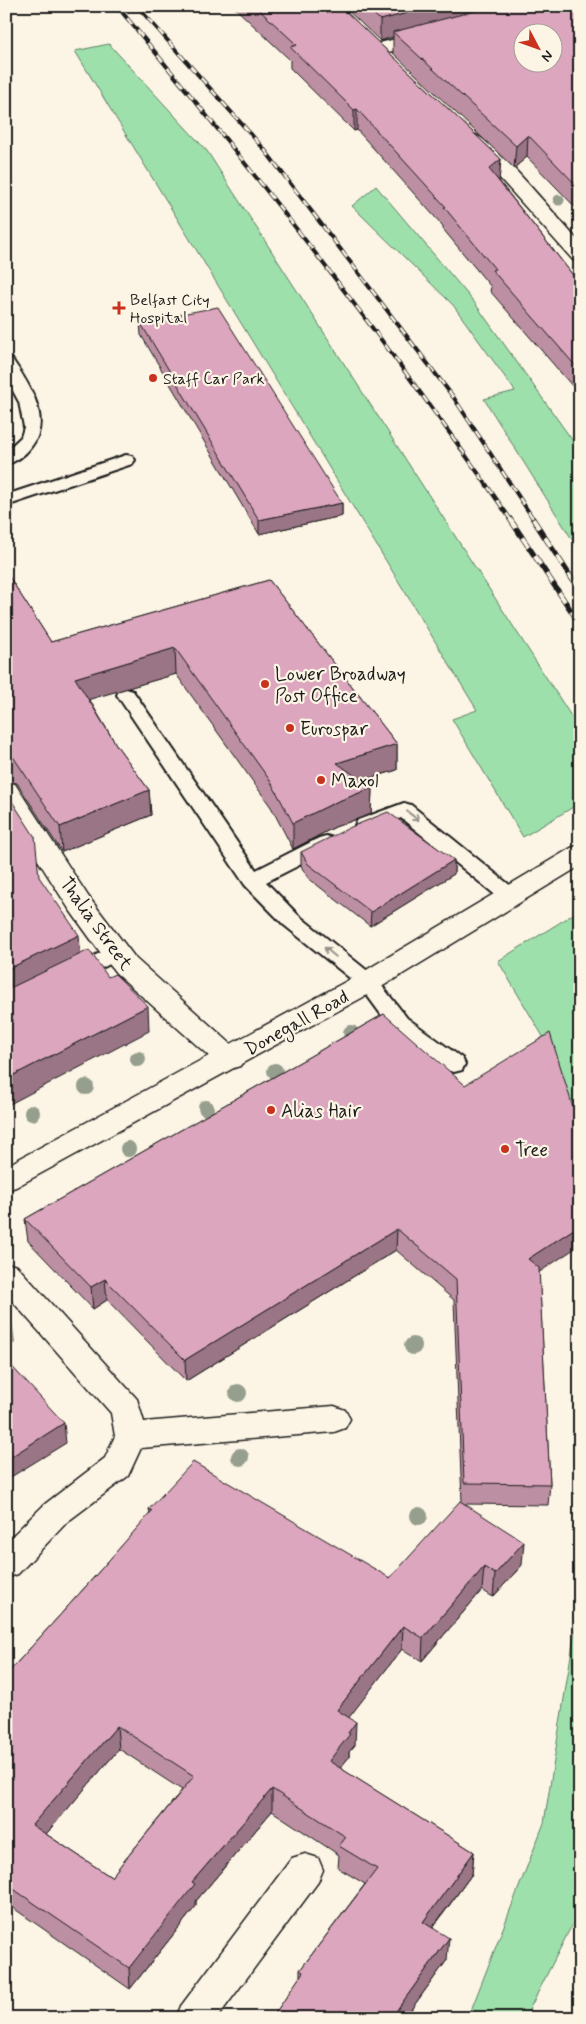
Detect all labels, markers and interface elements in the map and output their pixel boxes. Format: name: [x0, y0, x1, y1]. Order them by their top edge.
north arrow: [514, 22, 564, 72]
text: N: [537, 46, 557, 65]
place label: Belfast City Hospital: [130, 290, 210, 329]
marker: Belfast City Hospital: [112, 301, 126, 315]
place label: Staff Car Park: [163, 369, 265, 390]
marker: Staff Car Park: [147, 372, 159, 384]
place label: Lower Broadway Post Office: [275, 662, 406, 709]
marker: Lower Broadway Post Office: [259, 678, 271, 690]
place label: Eurospar: [300, 717, 368, 742]
marker: Eurospar: [284, 722, 296, 734]
place label: Maxol: [331, 769, 379, 794]
marker: Maxol: [315, 774, 327, 786]
one-way arrow: [406, 811, 419, 822]
street label: Thalia Street: [53, 872, 138, 976]
one-way arrow: [324, 946, 337, 957]
street label: Donegall Road: [240, 984, 354, 1064]
place label: Alias Hair: [281, 1099, 361, 1124]
marker: Alias Hair: [265, 1104, 277, 1116]
place label: Tree: [515, 1138, 548, 1163]
marker: Tree: [499, 1143, 511, 1155]

